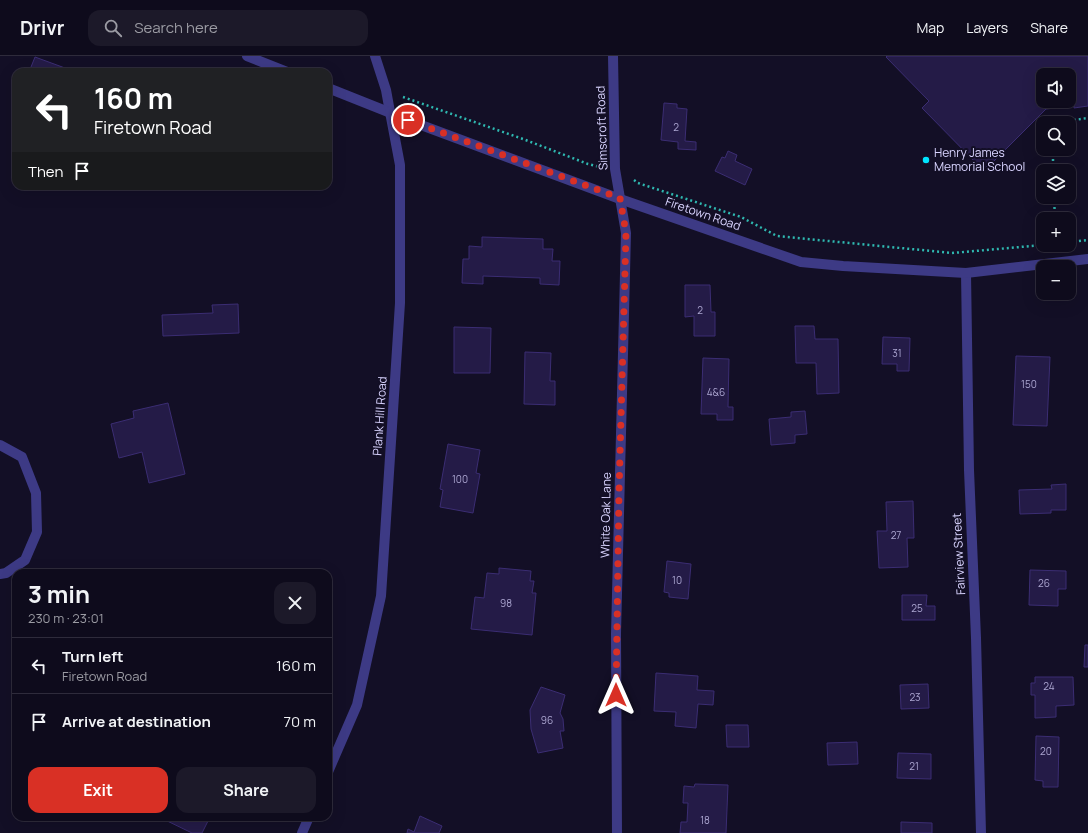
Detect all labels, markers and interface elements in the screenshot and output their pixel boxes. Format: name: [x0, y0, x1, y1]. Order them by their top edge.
search box: [88, 10, 368, 46]
text: Drivr: [20, 15, 64, 41]
icon: search: [102, 17, 124, 39]
text: Search here: [134, 17, 218, 38]
text: Map: [916, 18, 944, 37]
text: Layers: [966, 18, 1008, 37]
text: Share: [1030, 18, 1068, 37]
map controls: [1036, 68, 1076, 300]
button: sound: [1036, 68, 1076, 108]
text: 160 m: [94, 79, 173, 117]
icon: left: [28, 84, 80, 136]
street label: Simscroft Road: [592, 85, 611, 171]
pin: [391, 103, 425, 137]
icon: arrive: [397, 109, 419, 131]
text: Firetown Road: [94, 115, 212, 139]
button: search: [1036, 116, 1076, 156]
house number: 2: [673, 120, 679, 134]
place label: Henry James Memorial School: [934, 144, 1025, 175]
marker: Henry James Memorial School: [921, 155, 931, 165]
icon: arrive: [71, 160, 93, 182]
text: Then: [28, 161, 63, 182]
button: layers: [1036, 164, 1076, 204]
street label: Firetown Road: [663, 193, 743, 234]
button: +: [1036, 212, 1076, 252]
button: −: [1036, 260, 1076, 300]
house number: 2: [697, 303, 703, 317]
house number: 31: [892, 346, 902, 360]
street label: Plank Hill Road: [368, 376, 391, 456]
house number: 150: [1021, 377, 1037, 391]
house number: 4&6: [707, 385, 725, 399]
house number: 100: [452, 472, 468, 486]
street label: White Oak Lane: [596, 472, 615, 558]
street label: Fairview Street: [948, 512, 969, 595]
house number: 27: [891, 528, 901, 542]
house number: 10: [672, 573, 682, 587]
house number: 26: [1038, 576, 1050, 590]
text: 3 min: [28, 577, 90, 610]
button: close: [274, 582, 316, 624]
house number: 98: [500, 596, 512, 610]
house number: 25: [911, 601, 923, 615]
text: 230 m · 23:01: [28, 609, 104, 627]
text: Turn left: [62, 646, 124, 667]
icon: left: [28, 655, 50, 677]
text: 160 m: [276, 655, 316, 676]
text: Firetown Road: [62, 667, 147, 685]
position arrow: [595, 674, 637, 716]
house number: 24: [1043, 679, 1055, 693]
house number: 23: [909, 690, 921, 704]
icon: arrive: [28, 711, 50, 733]
text: Arrive at destination: [62, 711, 211, 732]
text: 70 m: [284, 711, 316, 732]
house number: 96: [541, 713, 553, 727]
house number: 20: [1040, 744, 1052, 758]
house number: 21: [909, 759, 919, 773]
button: Exit: [28, 767, 168, 813]
button: Share: [176, 767, 316, 813]
house number: 18: [700, 813, 710, 827]

